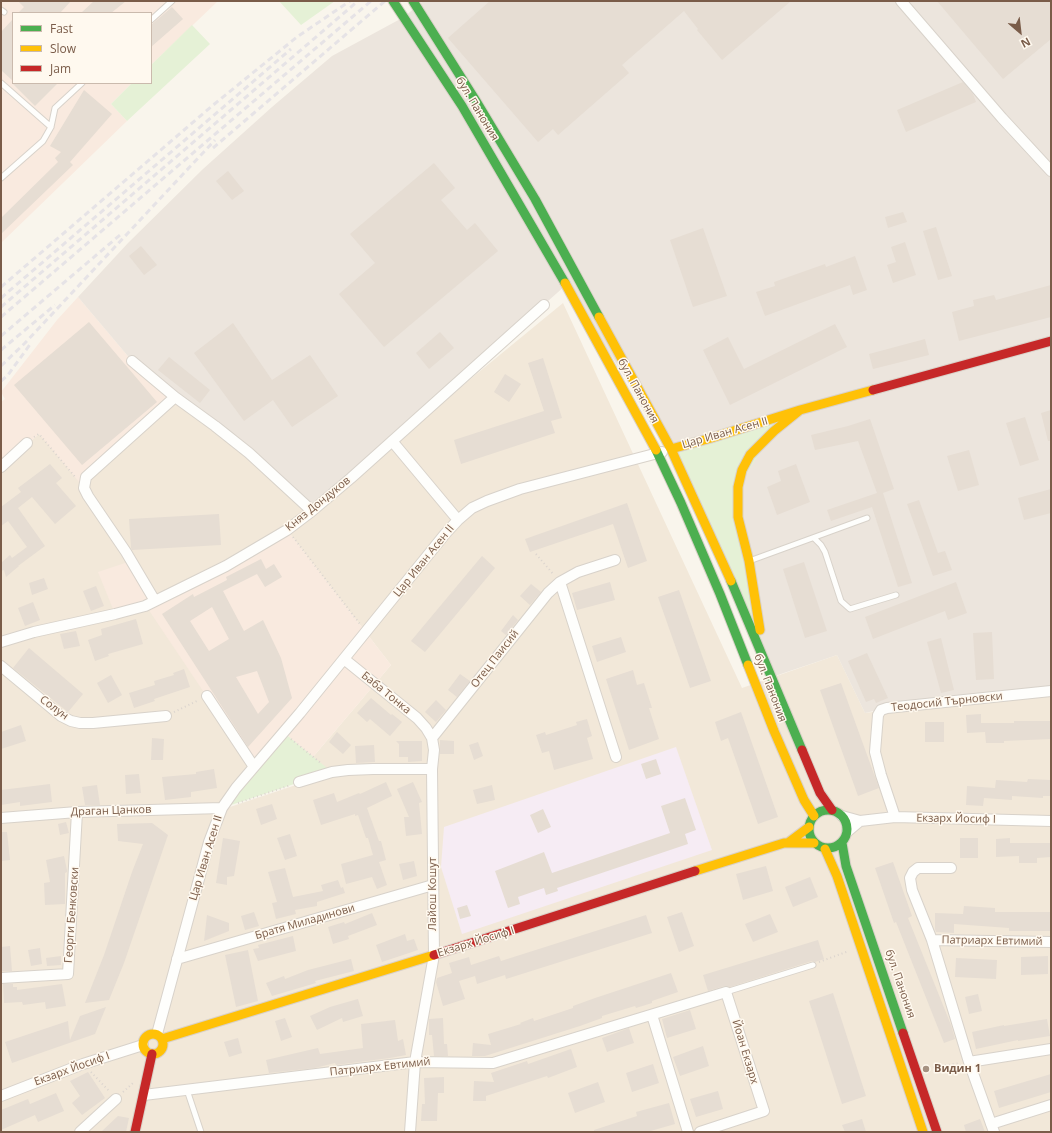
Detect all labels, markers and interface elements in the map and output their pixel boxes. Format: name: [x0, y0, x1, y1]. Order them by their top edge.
legend: [12, 12, 152, 84]
north arrow: [1000, 12, 1040, 52]
text: Fast: [50, 20, 73, 37]
text: N: [1018, 34, 1033, 52]
text: Slow: [50, 40, 76, 57]
text: Jam: [50, 60, 71, 77]
street label: бул. Панония: [453, 75, 501, 143]
street label: бул. Панония: [615, 356, 661, 426]
street label: Цар Иван Асен II: [681, 414, 769, 452]
street label: Княз Дондуков: [283, 474, 353, 534]
street label: Цар Иван Асен II: [391, 522, 457, 600]
street label: Отец Паисий: [468, 627, 522, 691]
street label: бул. Панония: [751, 652, 789, 724]
street label: Баба Тонка: [359, 669, 413, 717]
street label: Теодосий Търновски: [891, 690, 1003, 714]
street label: Солун: [37, 693, 71, 723]
street label: Драган Цанков: [70, 803, 152, 819]
street label: Екзарх Йосиф I: [916, 812, 996, 826]
street label: Цар Иван Асен II: [187, 814, 225, 902]
street label: Лайош Кошут: [426, 857, 440, 931]
street label: Георги Бенковски: [62, 867, 82, 963]
street label: Братя Миладинови: [254, 901, 356, 943]
street label: Екзарх Йосиф I: [436, 924, 516, 960]
street label: Патриарх Евтимий: [941, 934, 1043, 948]
street label: бул. Панония: [882, 948, 918, 1020]
street label: Йоан Екзарх: [729, 1018, 761, 1086]
street label: Екзарх Йосиф I: [32, 1049, 112, 1089]
street label: Патриарх Евтимий: [329, 1055, 431, 1079]
place label: Видин 1: [934, 1062, 981, 1076]
marker: Видин 1: [921, 1064, 931, 1074]

